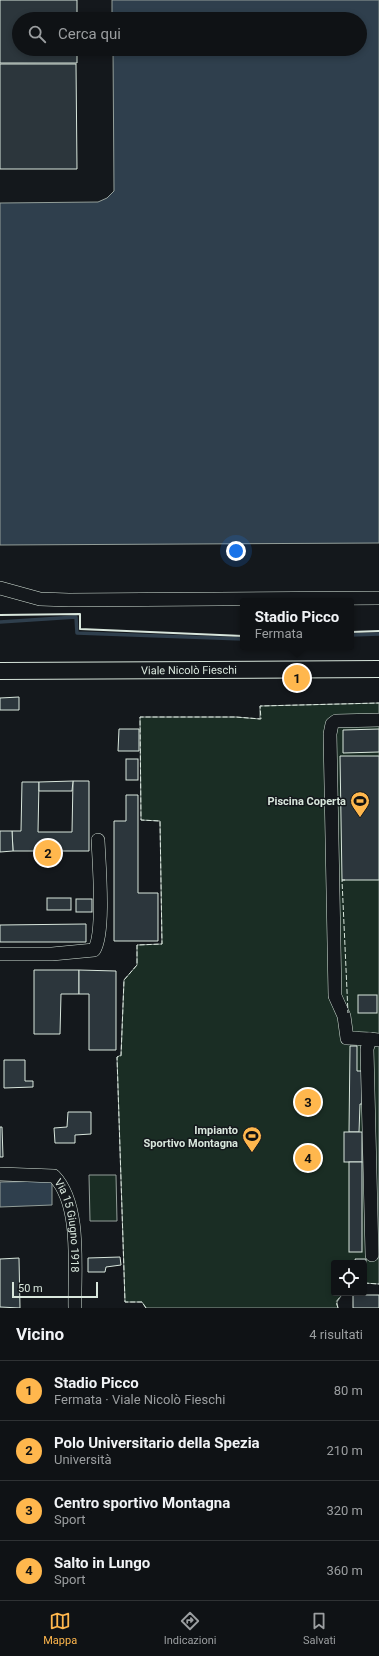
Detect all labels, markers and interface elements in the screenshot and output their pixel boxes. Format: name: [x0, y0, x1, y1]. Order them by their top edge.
search box: [12, 12, 367, 56]
icon: search: [26, 23, 48, 45]
text: Cerca qui: [58, 25, 121, 43]
your location: [226, 541, 246, 561]
popup: [240, 598, 354, 650]
text: Stadio Picco: [255, 608, 339, 626]
text: Fermata: [255, 626, 303, 641]
pin: 1: [284, 663, 310, 693]
street label: Viale Nicolò Fieschi: [141, 664, 237, 677]
sports icon: Piscina Coperta: [349, 790, 371, 818]
place label: Piscina Coperta: [267, 795, 346, 808]
pin: 2: [35, 838, 61, 868]
pin: 3: [295, 1087, 321, 1117]
place label: Impianto Sportivo Montagna: [144, 1124, 238, 1150]
sports icon: Impianto Sportivo Montagna: [241, 1125, 263, 1153]
pin: 4: [295, 1143, 321, 1173]
street label: Via 15 Giugno 1918: [52, 1176, 81, 1272]
map controls: [331, 1260, 367, 1296]
button: locate: [331, 1260, 367, 1296]
scale bar: [12, 1280, 98, 1299]
text: 50 m: [18, 1282, 43, 1295]
text: Vicino: [16, 1324, 64, 1344]
text: 4 risultati: [309, 1327, 363, 1342]
text: Stadio Picco: [54, 1374, 139, 1392]
text: 1: [25, 1383, 33, 1398]
text: 80 m: [334, 1383, 363, 1398]
text: Fermata · Viale Nicolò Fieschi: [54, 1392, 225, 1407]
text: Polo Universitario della Spezia: [54, 1434, 260, 1452]
text: 2: [25, 1443, 33, 1458]
text: 210 m: [326, 1443, 363, 1458]
text: Università: [54, 1452, 111, 1467]
text: Centro sportivo Montagna: [54, 1494, 230, 1512]
text: 3: [25, 1503, 33, 1518]
text: 320 m: [326, 1503, 363, 1518]
text: Sport: [54, 1512, 85, 1527]
text: Salto in Lungo: [54, 1554, 150, 1572]
text: 4: [25, 1563, 33, 1578]
text: 360 m: [326, 1563, 363, 1578]
text: Sport: [54, 1572, 85, 1587]
tab: Mappa: [43, 1610, 77, 1647]
tab: Indicazioni: [164, 1610, 217, 1647]
tab: Salvati: [303, 1610, 336, 1647]

